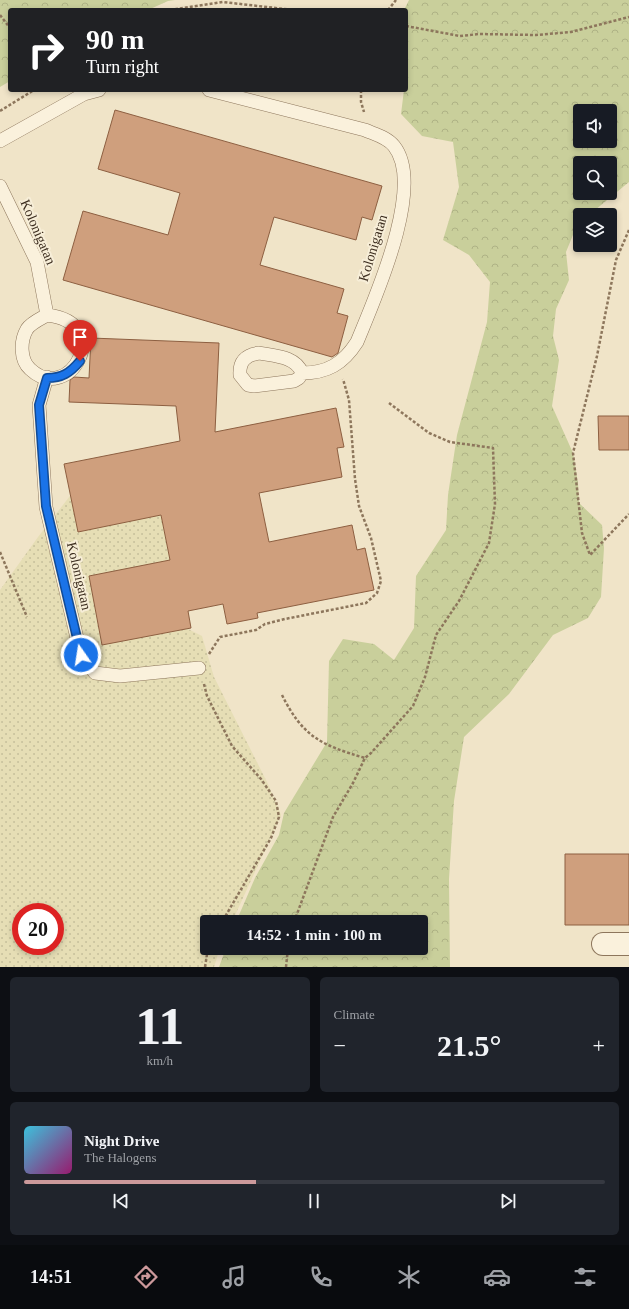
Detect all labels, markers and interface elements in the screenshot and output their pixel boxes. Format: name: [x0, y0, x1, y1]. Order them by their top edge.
icon: right: [20, 24, 72, 76]
text: 90 m: [86, 24, 144, 55]
text: Turn right: [86, 57, 159, 77]
map controls: [573, 104, 617, 252]
button: sound: [573, 104, 617, 148]
button: search: [573, 156, 617, 200]
street label: Kolonigatan: [18, 197, 58, 267]
button: layers: [573, 208, 617, 252]
street label: Kolonigatan: [356, 213, 390, 283]
pin: [63, 320, 97, 361]
icon: arrive: [69, 326, 91, 348]
street label: Kolonigatan: [64, 541, 94, 611]
position arrow: [60, 634, 102, 676]
speed limit sign: 20: [12, 903, 64, 955]
text: 14:52 · 1 min · 100 m: [247, 927, 382, 943]
text: 11: [135, 998, 184, 1055]
text: Climate: [334, 1007, 375, 1022]
text: 21.5°: [437, 1029, 502, 1062]
text: −: [334, 1033, 346, 1058]
text: +: [593, 1033, 605, 1058]
text: km/h: [146, 1053, 173, 1068]
text: Night Drive: [84, 1133, 159, 1149]
text: The Halogens: [84, 1150, 157, 1165]
icon: previous: [110, 1190, 132, 1212]
icon: pause: [303, 1190, 325, 1212]
icon: next: [497, 1190, 519, 1212]
icon: directions: [132, 1263, 160, 1291]
icon: music: [220, 1263, 248, 1291]
icon: phone: [307, 1263, 335, 1291]
icon: climate: [395, 1263, 423, 1291]
icon: car: [483, 1263, 511, 1291]
icon: filters: [571, 1263, 599, 1291]
text: 14:51: [30, 1267, 72, 1287]

